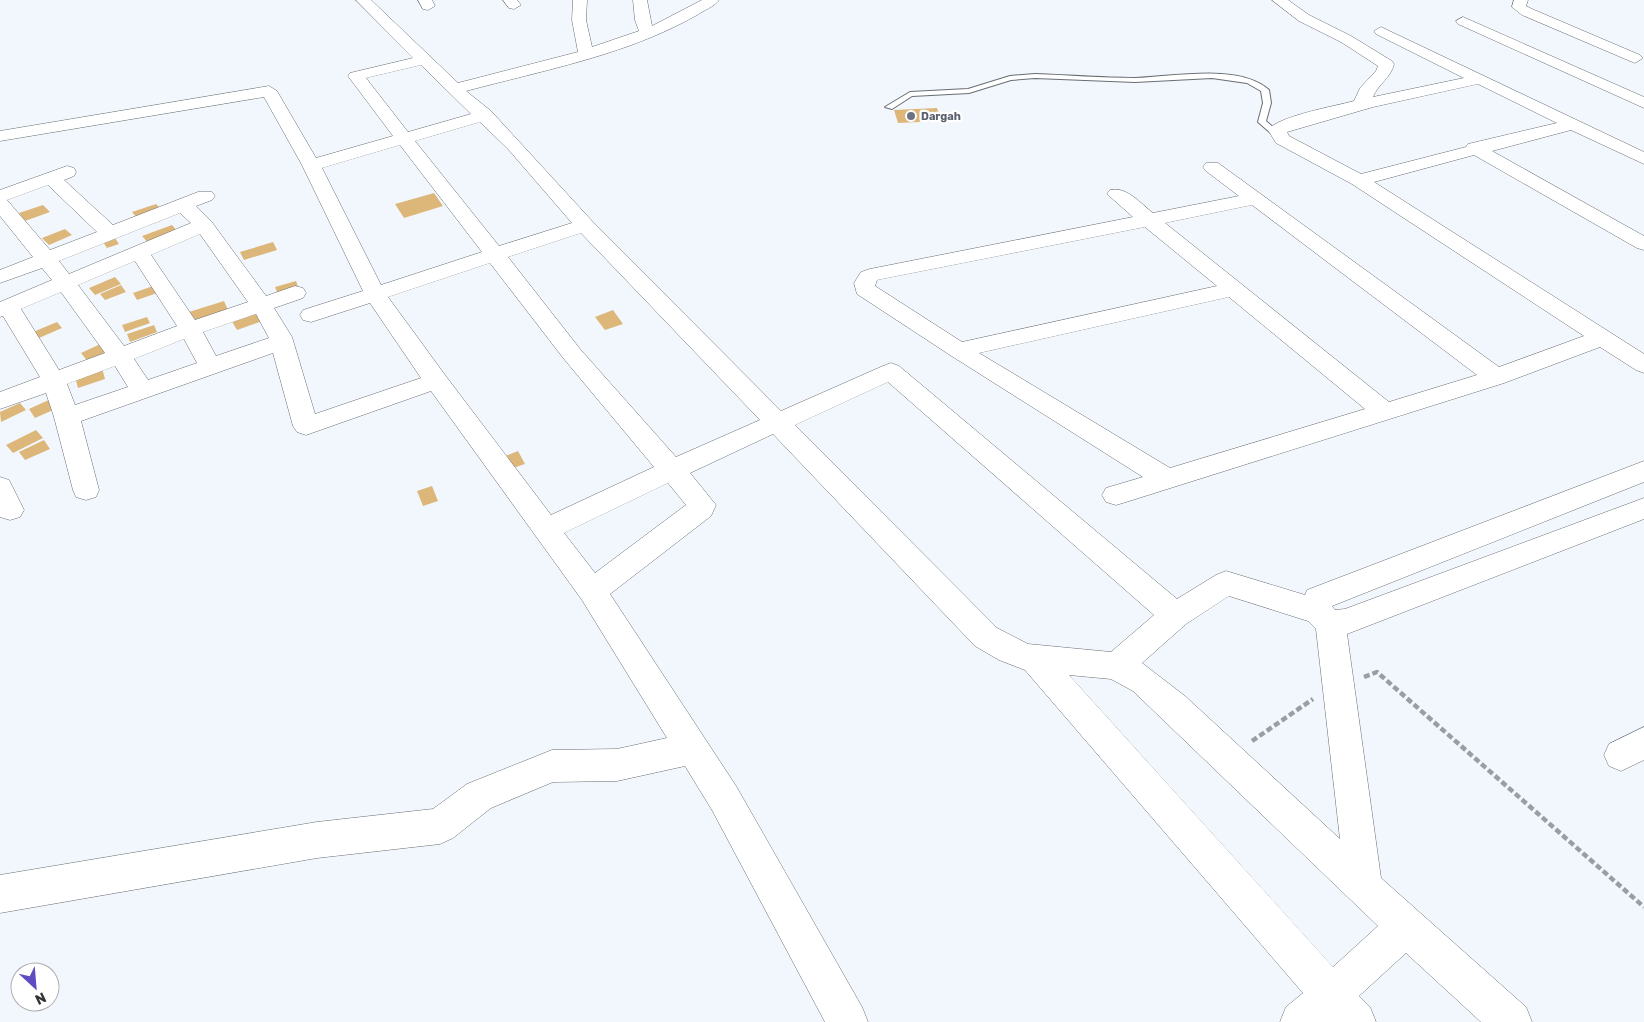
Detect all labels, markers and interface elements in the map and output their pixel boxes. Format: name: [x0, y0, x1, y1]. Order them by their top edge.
marker: Dargah: [905, 110, 917, 122]
place label: Dargah: [921, 110, 961, 123]
north arrow: [10, 962, 60, 1012]
text: N: [32, 988, 49, 1008]

